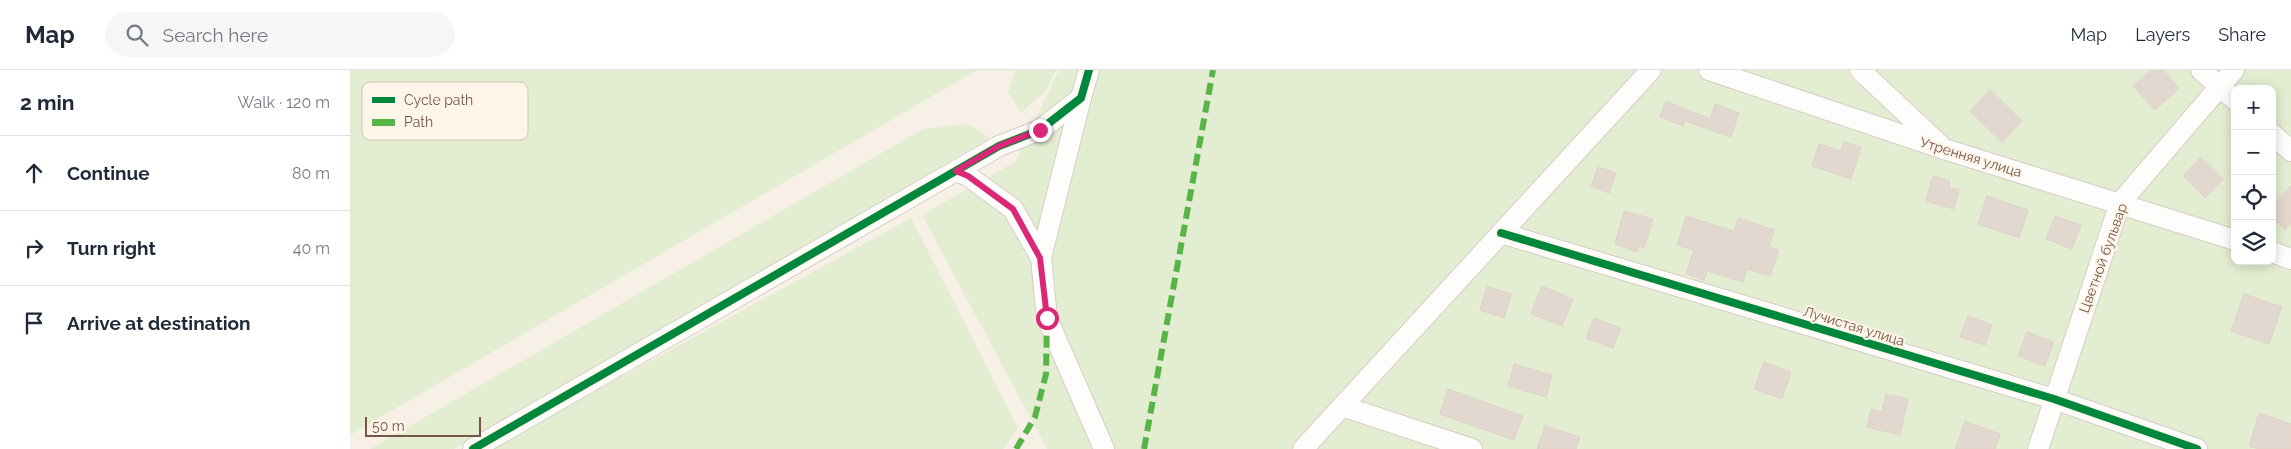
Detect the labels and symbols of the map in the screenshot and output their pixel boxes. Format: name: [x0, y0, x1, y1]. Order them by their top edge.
legend: [362, 82, 528, 140]
text: Cycle path: [404, 92, 473, 108]
text: Path: [404, 114, 433, 130]
route end: [1029, 119, 1052, 142]
street label: Утренняя улица: [1918, 134, 2024, 180]
street label: Цветной бульвар: [2076, 201, 2130, 315]
street label: Лучистая улица: [1801, 303, 1907, 349]
route start: [1036, 307, 1059, 330]
scale bar: [365, 414, 481, 437]

